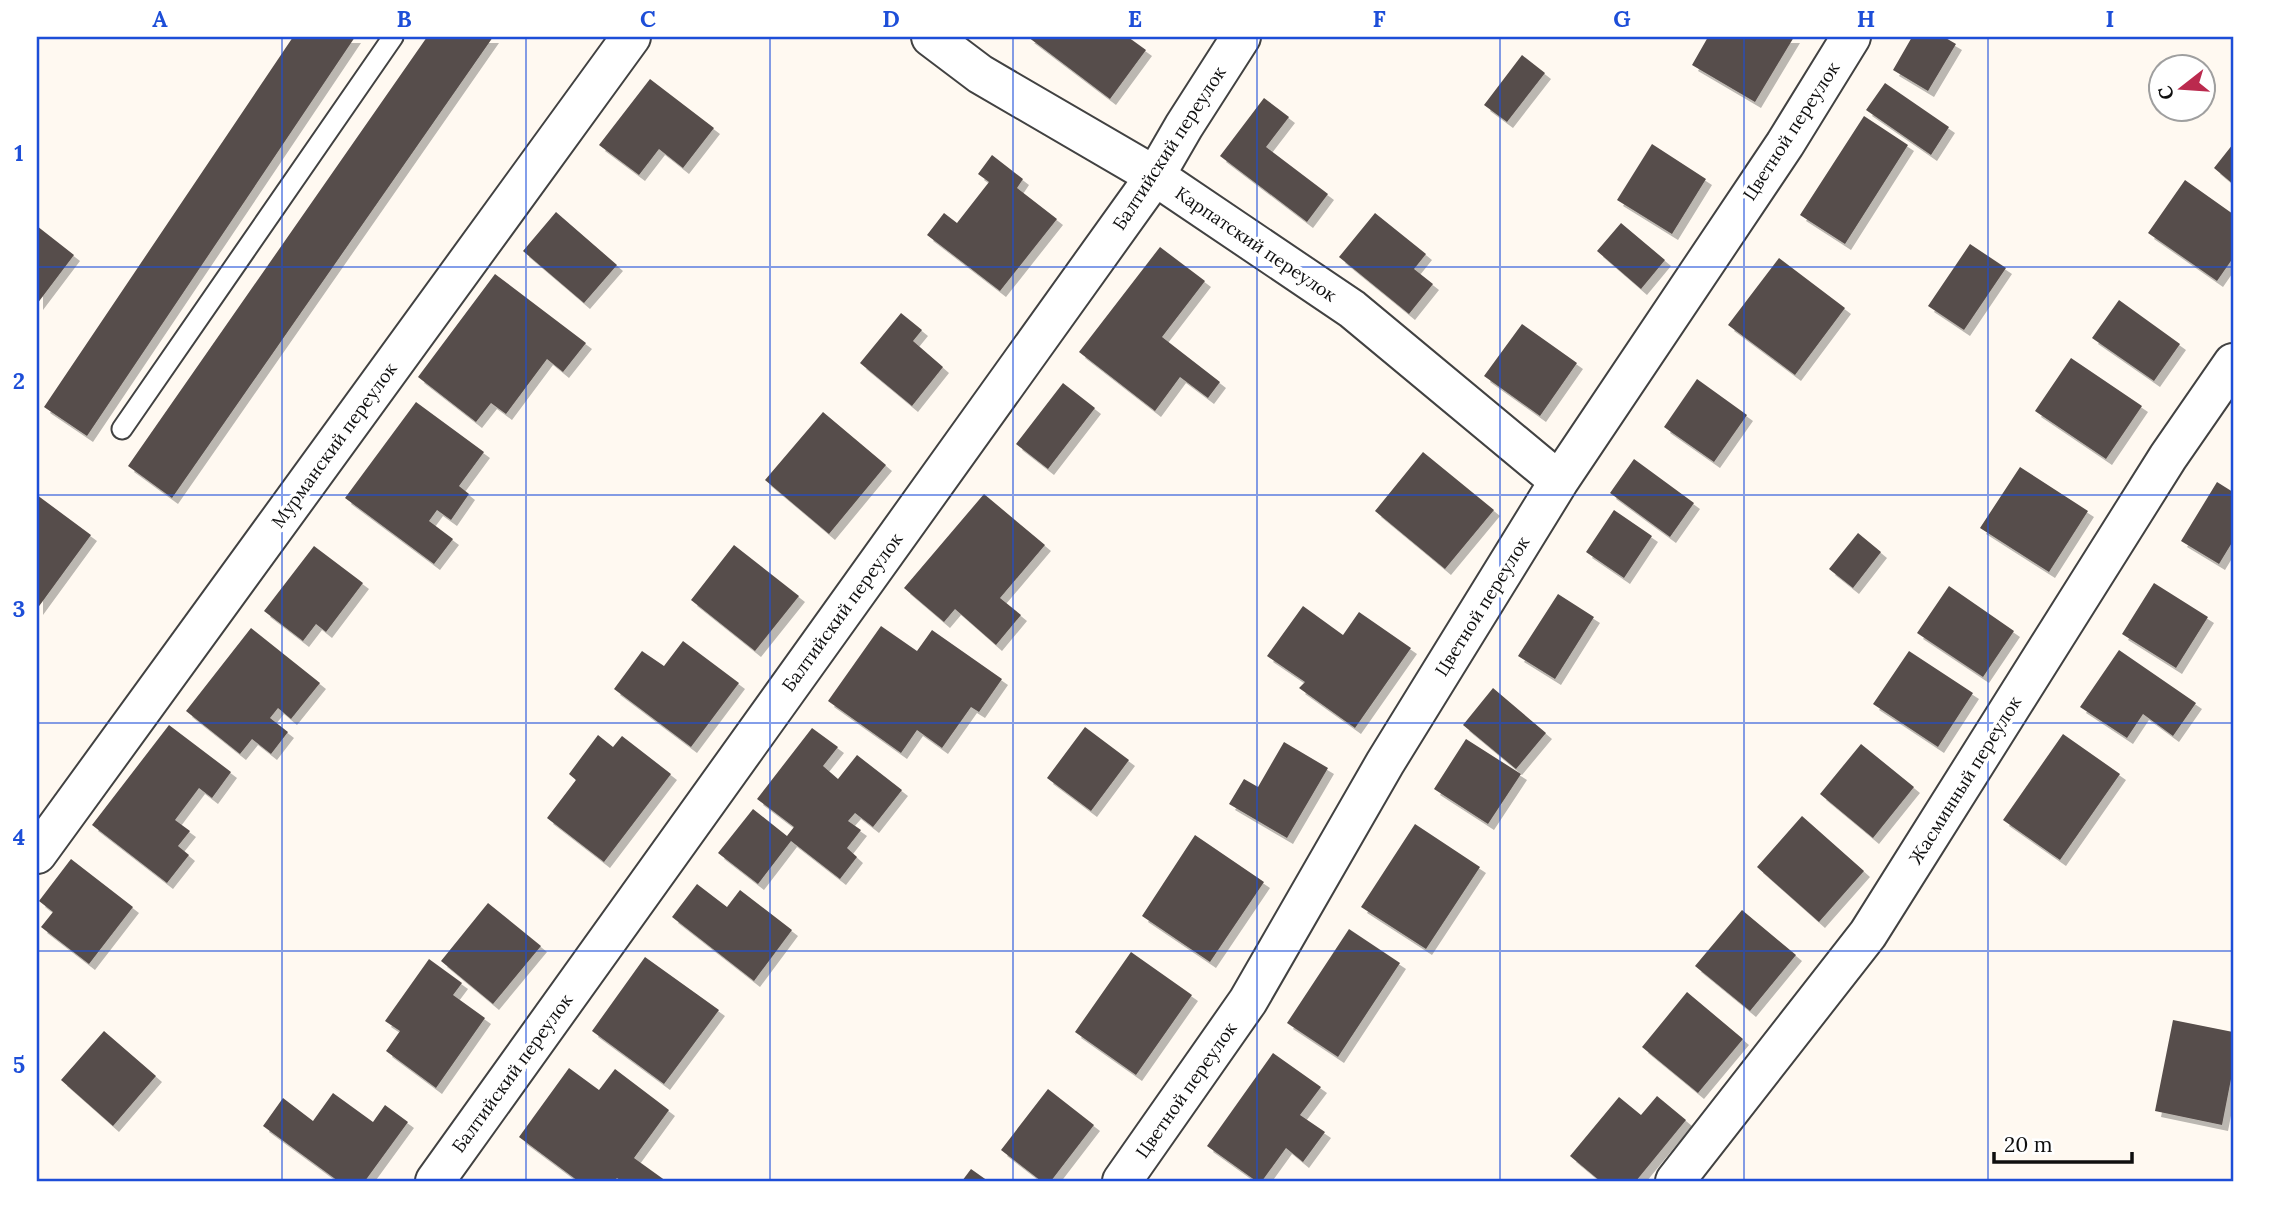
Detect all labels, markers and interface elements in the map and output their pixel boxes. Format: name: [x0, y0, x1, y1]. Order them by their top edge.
text: A: [152, 4, 168, 33]
text: B: [396, 4, 412, 33]
text: C: [640, 4, 656, 33]
text: D: [882, 4, 900, 33]
text: E: [1128, 4, 1142, 33]
text: F: [1372, 4, 1386, 33]
text: G: [1613, 4, 1631, 33]
text: H: [1857, 4, 1875, 33]
text: I: [2106, 4, 2114, 33]
north arrow: [2148, 52, 2218, 122]
street label: Цветной переулок: [1738, 57, 1845, 205]
street label: Балтийский переулок: [1107, 61, 1231, 234]
text: С: [2152, 83, 2179, 103]
text: 1: [14, 138, 24, 167]
street label: Карпатский переулок: [1171, 181, 1341, 307]
street label: Мурманский переулок: [266, 358, 402, 532]
text: 2: [13, 366, 25, 395]
street label: Балтийский переулок: [777, 528, 908, 696]
street label: Цветной переулок: [1430, 531, 1535, 680]
text: 3: [13, 594, 25, 623]
street label: Жасминный переулок: [1904, 691, 2026, 868]
text: 4: [13, 822, 25, 851]
street label: Балтийский переулок: [447, 989, 578, 1157]
street label: Цветной переулок: [1130, 1017, 1242, 1162]
text: 5: [13, 1050, 25, 1079]
scale bar: [1994, 1120, 2132, 1164]
text: 20 m: [2004, 1131, 2053, 1158]

